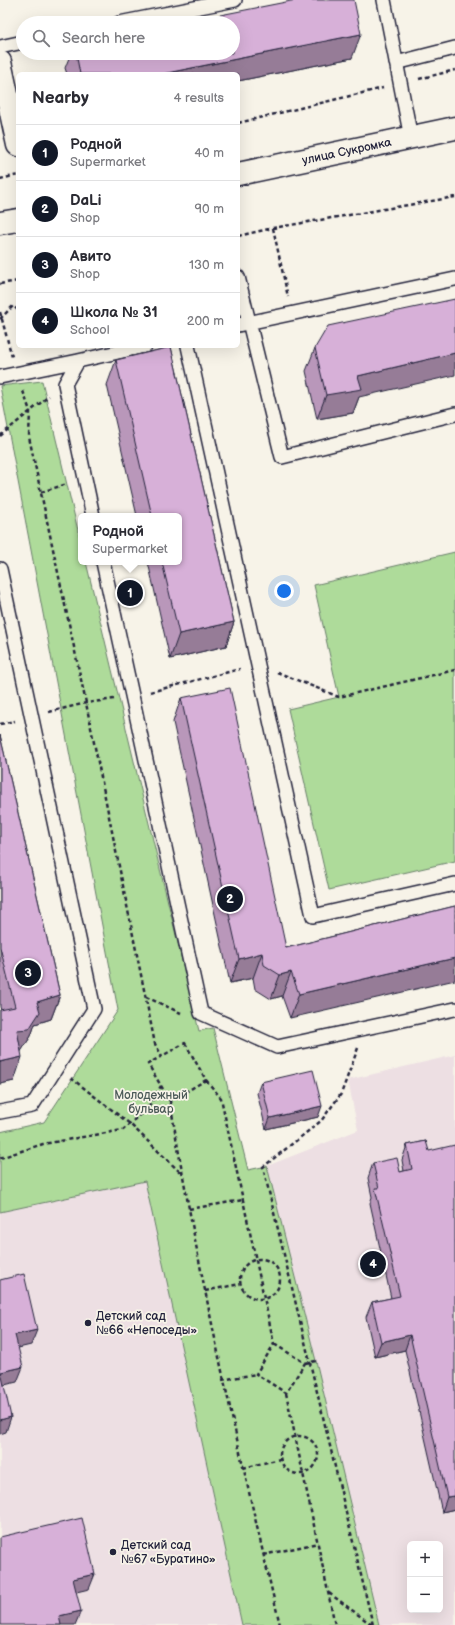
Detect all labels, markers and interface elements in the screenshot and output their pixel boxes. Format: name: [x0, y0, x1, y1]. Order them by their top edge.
search box: [16, 16, 240, 60]
icon: search: [30, 27, 52, 49]
text: Search here: [62, 29, 145, 48]
text: Nearby: [32, 88, 89, 108]
text: 4 results: [174, 90, 224, 106]
text: Родной: [70, 135, 122, 154]
street label: улица Сукромка: [301, 135, 393, 168]
text: 1: [42, 145, 48, 161]
text: 40 m: [194, 145, 224, 161]
text: Supermarket: [70, 154, 146, 170]
text: DaLi: [70, 191, 101, 210]
text: 2: [41, 201, 49, 217]
text: 90 m: [195, 201, 224, 217]
text: Shop: [70, 210, 100, 226]
text: Авито: [70, 247, 111, 266]
text: 3: [41, 257, 49, 273]
text: 130 m: [189, 257, 224, 273]
text: Shop: [70, 266, 100, 282]
text: Школа № 31: [70, 303, 158, 322]
text: 4: [41, 313, 49, 329]
text: 200 m: [187, 313, 224, 329]
text: School: [70, 322, 110, 338]
popup: [78, 513, 182, 565]
text: Родной: [92, 522, 144, 541]
text: Supermarket: [92, 541, 168, 557]
pin: 1: [117, 578, 143, 608]
your location: [274, 581, 294, 601]
pin: 2: [217, 884, 243, 914]
pin: 3: [15, 958, 41, 988]
park label: Молодежный бульвар: [114, 1088, 188, 1117]
pin: 4: [360, 1249, 386, 1279]
place label: Детский сад №66 «Непоседы»: [96, 1309, 197, 1338]
marker: Детский сад №66 «Непоседы»: [83, 1318, 93, 1328]
place label: Детский сад №67 «Буратино»: [121, 1538, 216, 1567]
map controls: [407, 1541, 443, 1613]
button: +: [407, 1541, 443, 1577]
marker: Детский сад №67 «Буратино»: [108, 1547, 118, 1557]
button: −: [407, 1577, 443, 1613]

